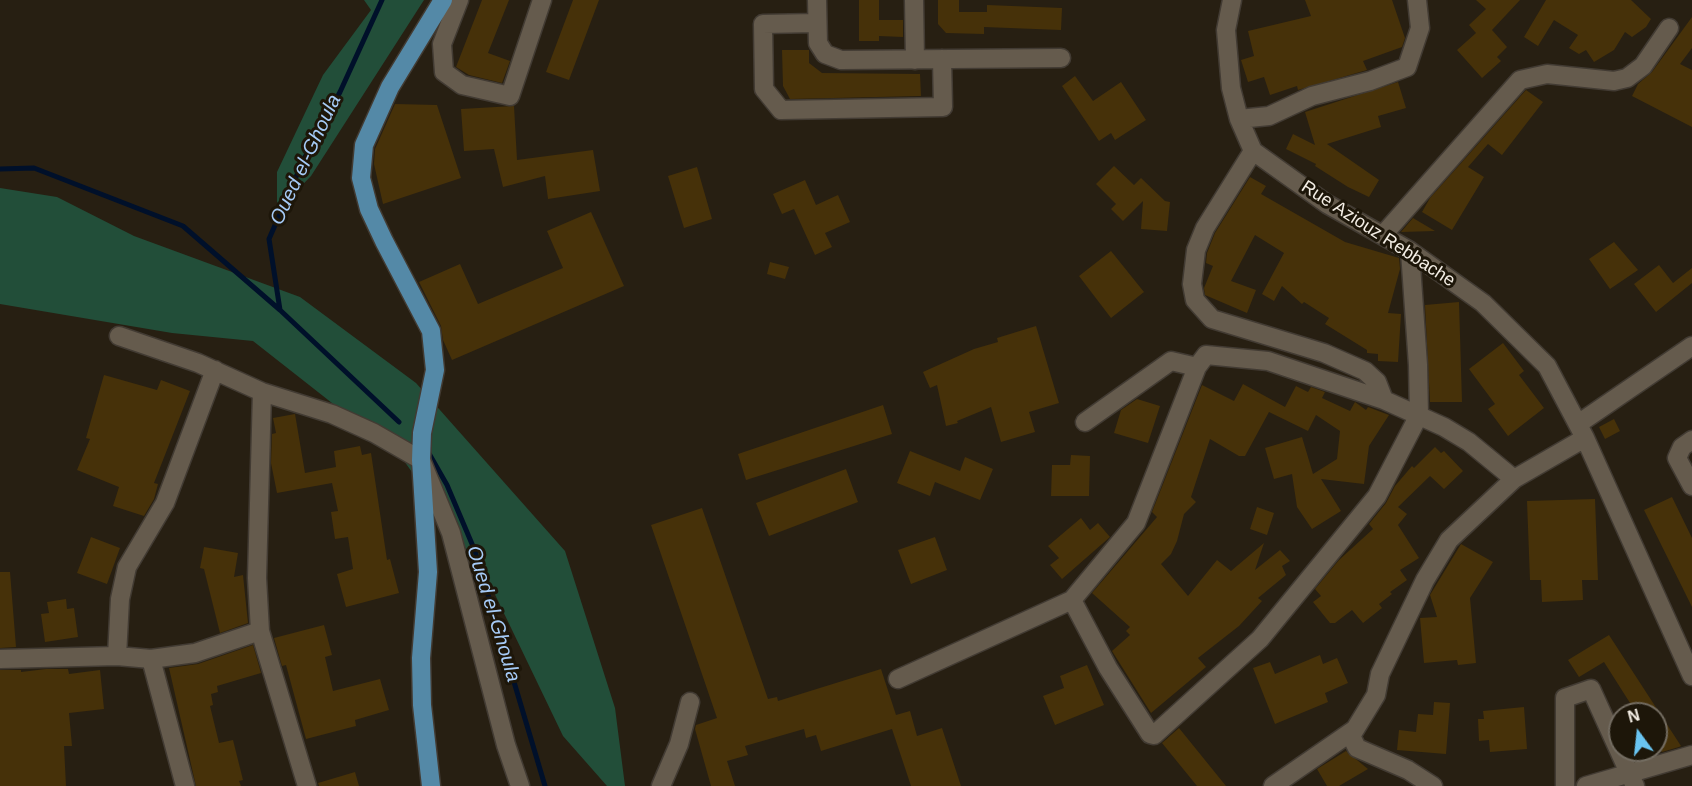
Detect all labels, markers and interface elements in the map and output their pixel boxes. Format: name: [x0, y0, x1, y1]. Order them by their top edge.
water label: Oued el-Ghoula: [265, 91, 347, 229]
street label: Rue Aziouz Rebbache: [1297, 176, 1459, 292]
water label: Oued el-Ghoula: [461, 543, 525, 685]
north arrow: [1608, 702, 1668, 762]
text: N: [1626, 706, 1642, 726]

